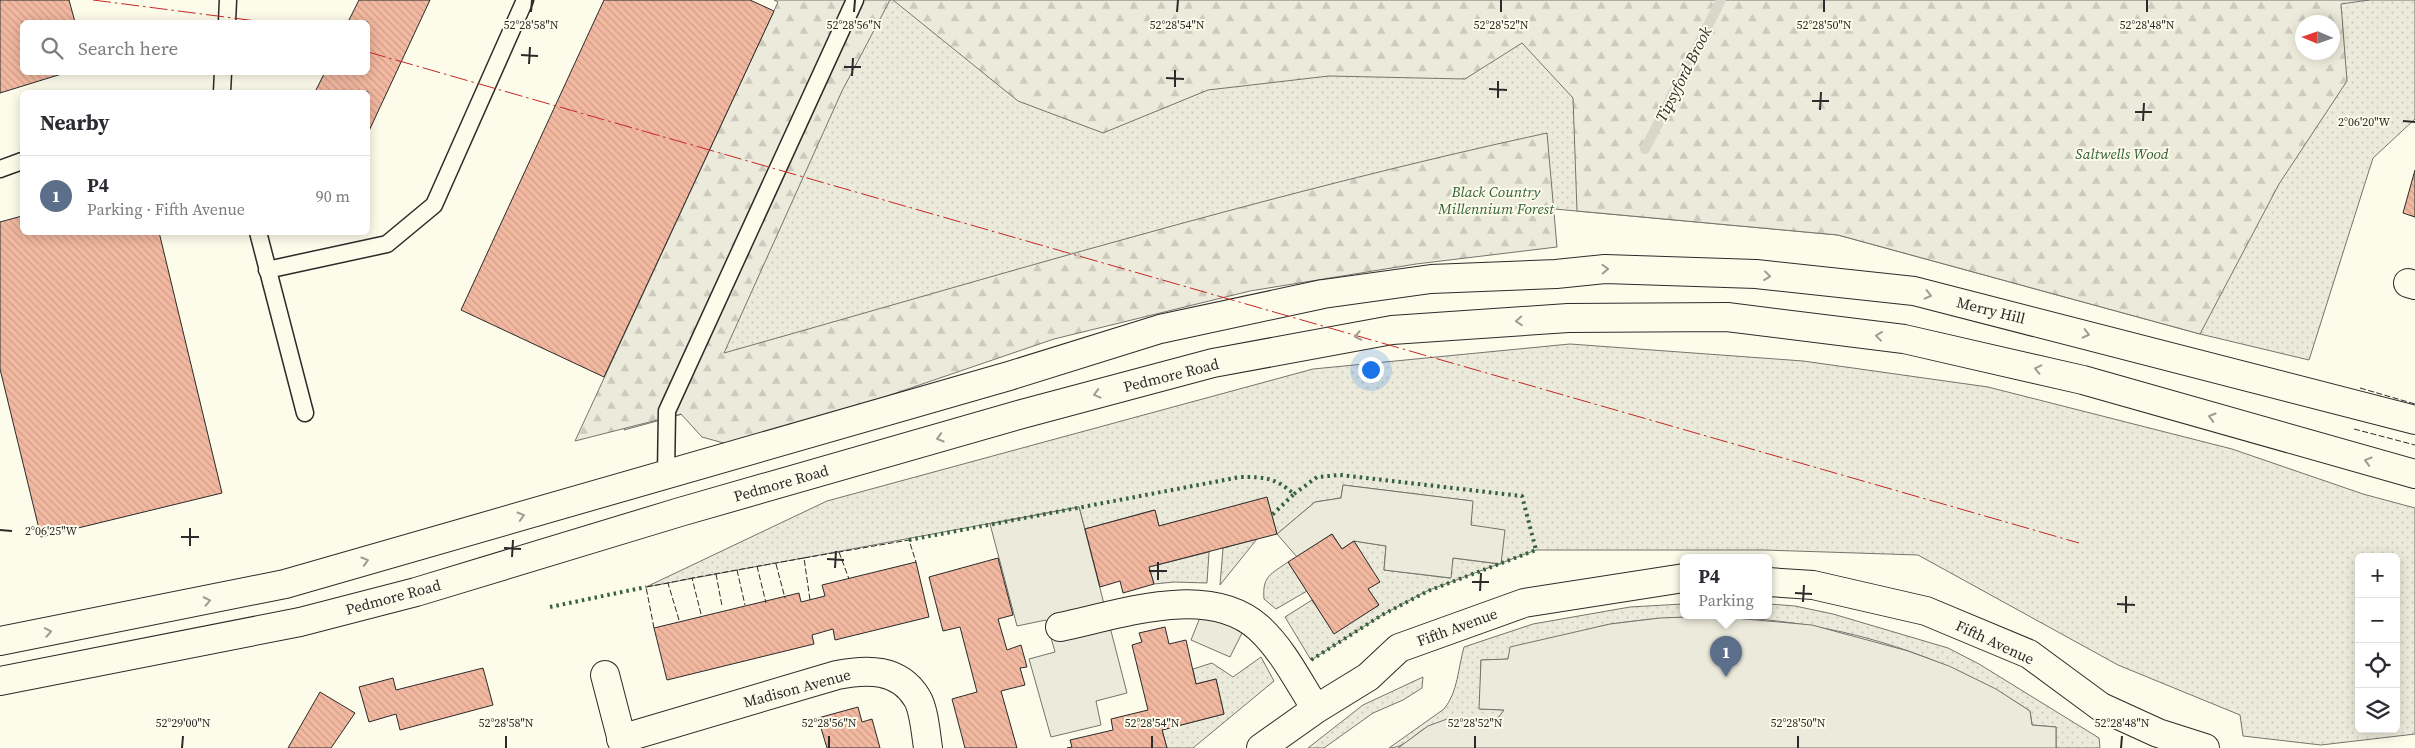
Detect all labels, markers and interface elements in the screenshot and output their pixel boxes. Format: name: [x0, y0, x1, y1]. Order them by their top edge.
north arrow: [2295, 15, 2340, 60]
text: 52°28'58"N: [503, 17, 559, 33]
text: 52°28'56"N: [826, 17, 882, 33]
text: 52°28'54"N: [1149, 17, 1205, 33]
text: 52°28'52"N: [1473, 17, 1529, 33]
text: 52°28'50"N: [1796, 17, 1852, 33]
text: 52°28'48"N: [2119, 17, 2175, 33]
search box: [20, 20, 370, 75]
water label: Tipsyford Brook: [1650, 22, 1717, 125]
icon: search: [38, 34, 66, 62]
text: Search here: [78, 35, 178, 61]
text: Nearby: [40, 108, 110, 137]
text: 2°06'20"W: [2338, 114, 2390, 130]
park label: Saltwells Wood: [2075, 143, 2169, 164]
text: P4: [87, 172, 109, 198]
park label: Black Country Millennium Forest: [1437, 181, 1555, 219]
text: 1: [52, 185, 60, 207]
text: 90 m: [316, 185, 350, 207]
text: Parking · Fifth Avenue: [87, 198, 245, 220]
one-way arrow: [1601, 264, 1609, 275]
one-way arrow: [1763, 270, 1771, 281]
one-way arrow: [1924, 289, 1933, 300]
street label: Merry Hill: [1954, 291, 2028, 329]
one-way arrow: [1515, 315, 1523, 326]
one-way arrow: [2081, 328, 2090, 339]
one-way arrow: [1353, 330, 1362, 341]
one-way arrow: [1875, 331, 1883, 342]
street label: Pedmore Road: [1121, 353, 1221, 397]
your location: [1358, 357, 1384, 383]
one-way arrow: [2034, 364, 2042, 375]
one-way arrow: [1093, 389, 1101, 399]
one-way arrow: [2208, 412, 2216, 422]
one-way arrow: [937, 432, 945, 442]
one-way arrow: [2364, 456, 2373, 466]
street label: Pedmore Road: [731, 459, 831, 507]
one-way arrow: [516, 512, 525, 522]
text: 2°06'25"W: [25, 523, 77, 539]
map controls: [2355, 553, 2400, 733]
button: +: [2355, 553, 2400, 598]
popup: [1680, 554, 1772, 619]
one-way arrow: [360, 557, 368, 567]
text: P4: [1698, 563, 1720, 589]
street label: Pedmore Road: [343, 574, 443, 620]
text: Parking: [1698, 589, 1754, 611]
one-way arrow: [203, 596, 212, 606]
button: −: [2355, 598, 2400, 643]
street label: Fifth Avenue: [1414, 603, 1501, 651]
street label: Fifth Avenue: [1952, 615, 2038, 669]
one-way arrow: [44, 628, 52, 638]
pin: 1: [1710, 636, 1742, 677]
button: locate: [2355, 643, 2400, 688]
street label: Madison Avenue: [741, 663, 853, 712]
button: layers: [2355, 688, 2400, 733]
text: 52°29'00"N: [155, 715, 211, 731]
text: 52°28'58"N: [478, 715, 534, 731]
text: 52°28'56"N: [801, 715, 857, 731]
text: 52°28'54"N: [1124, 715, 1180, 731]
text: 52°28'52"N: [1447, 715, 1503, 731]
text: 52°28'50"N: [1770, 715, 1826, 731]
text: 52°28'48"N: [2094, 715, 2150, 731]

